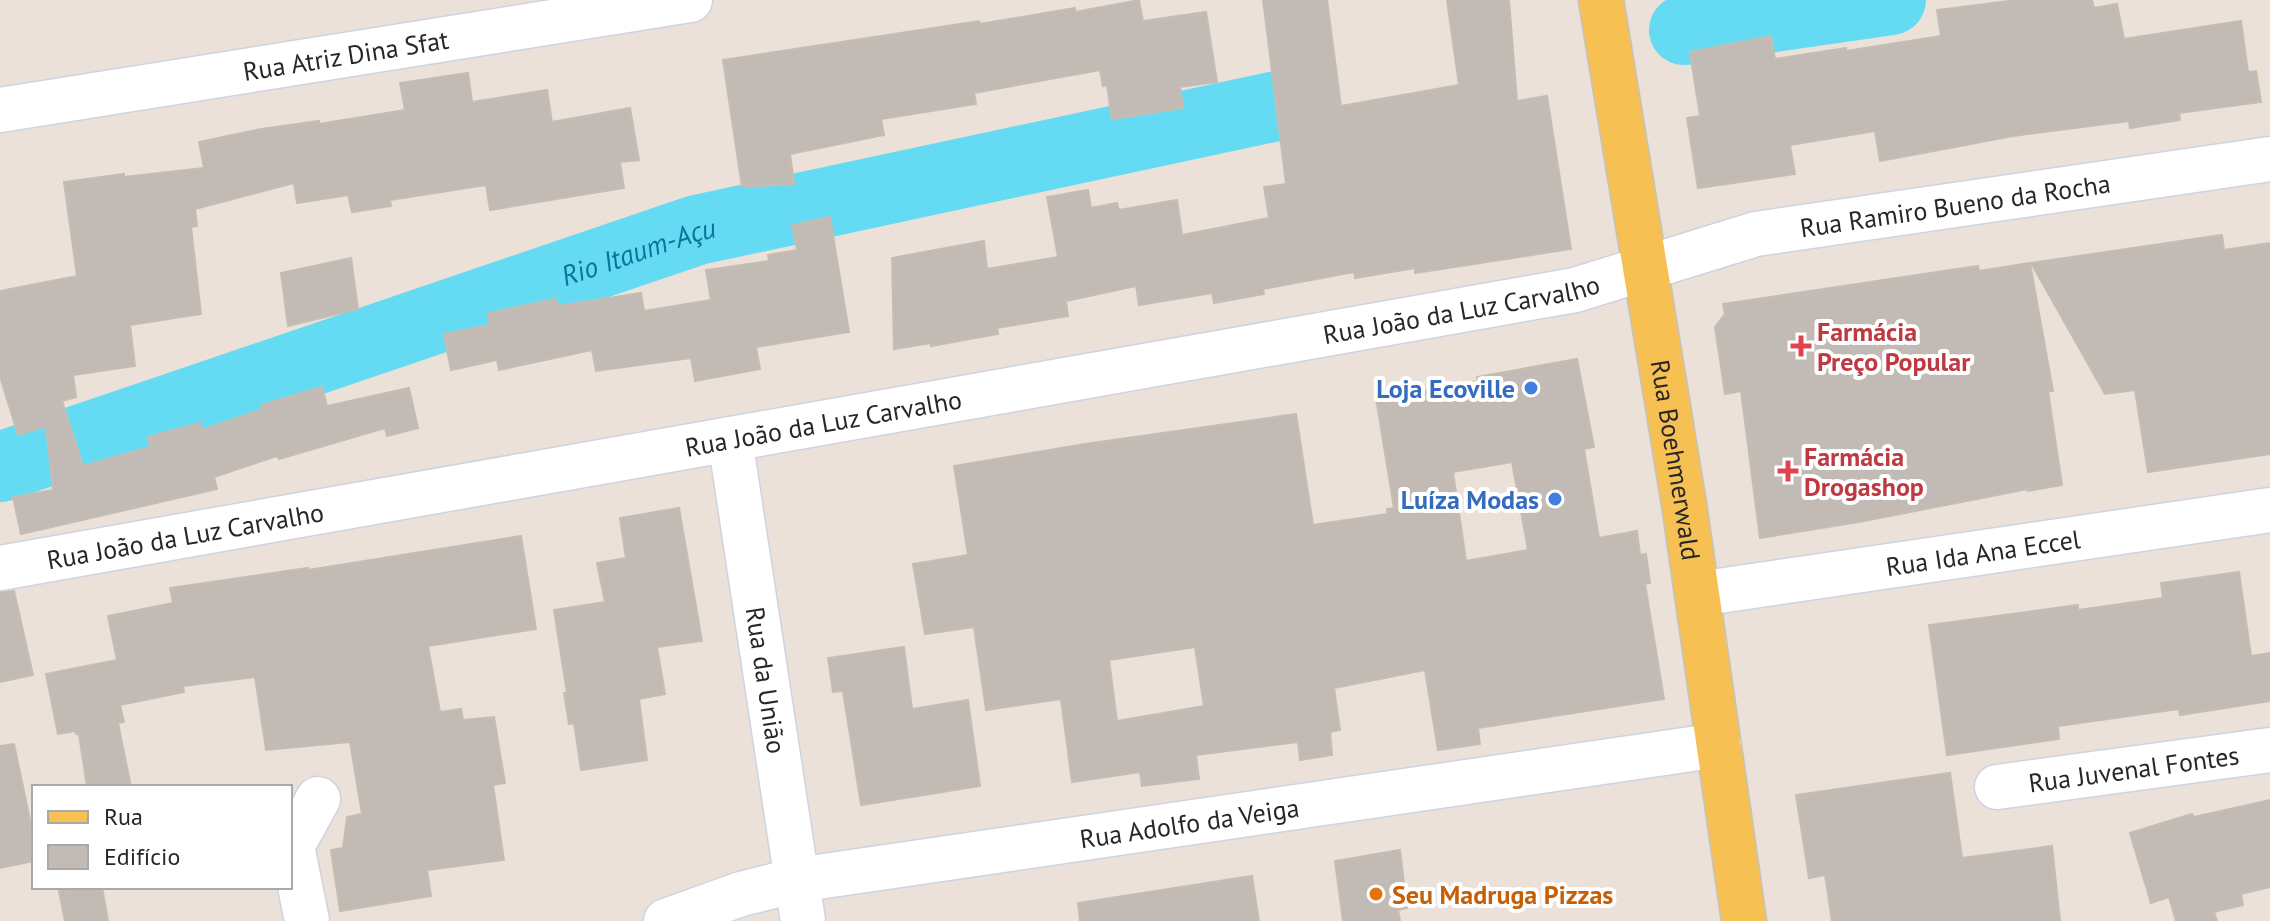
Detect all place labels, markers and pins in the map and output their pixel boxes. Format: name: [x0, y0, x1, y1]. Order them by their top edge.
place label: Farmácia Preço Popular: [1817, 315, 1971, 378]
marker: Farmácia Preço Popular: [1792, 337, 1810, 355]
place label: Loja Ecoville: [1376, 372, 1515, 405]
marker: Loja Ecoville: [1522, 379, 1540, 397]
place label: Farmácia Drogashop: [1804, 440, 1924, 503]
marker: Farmácia Drogashop: [1779, 462, 1797, 480]
place label: Luíza Modas: [1401, 483, 1539, 516]
marker: Luíza Modas: [1546, 490, 1564, 508]
place label: Seu Madruga Pizzas: [1392, 878, 1613, 911]
marker: Seu Madruga Pizzas: [1367, 885, 1385, 903]

